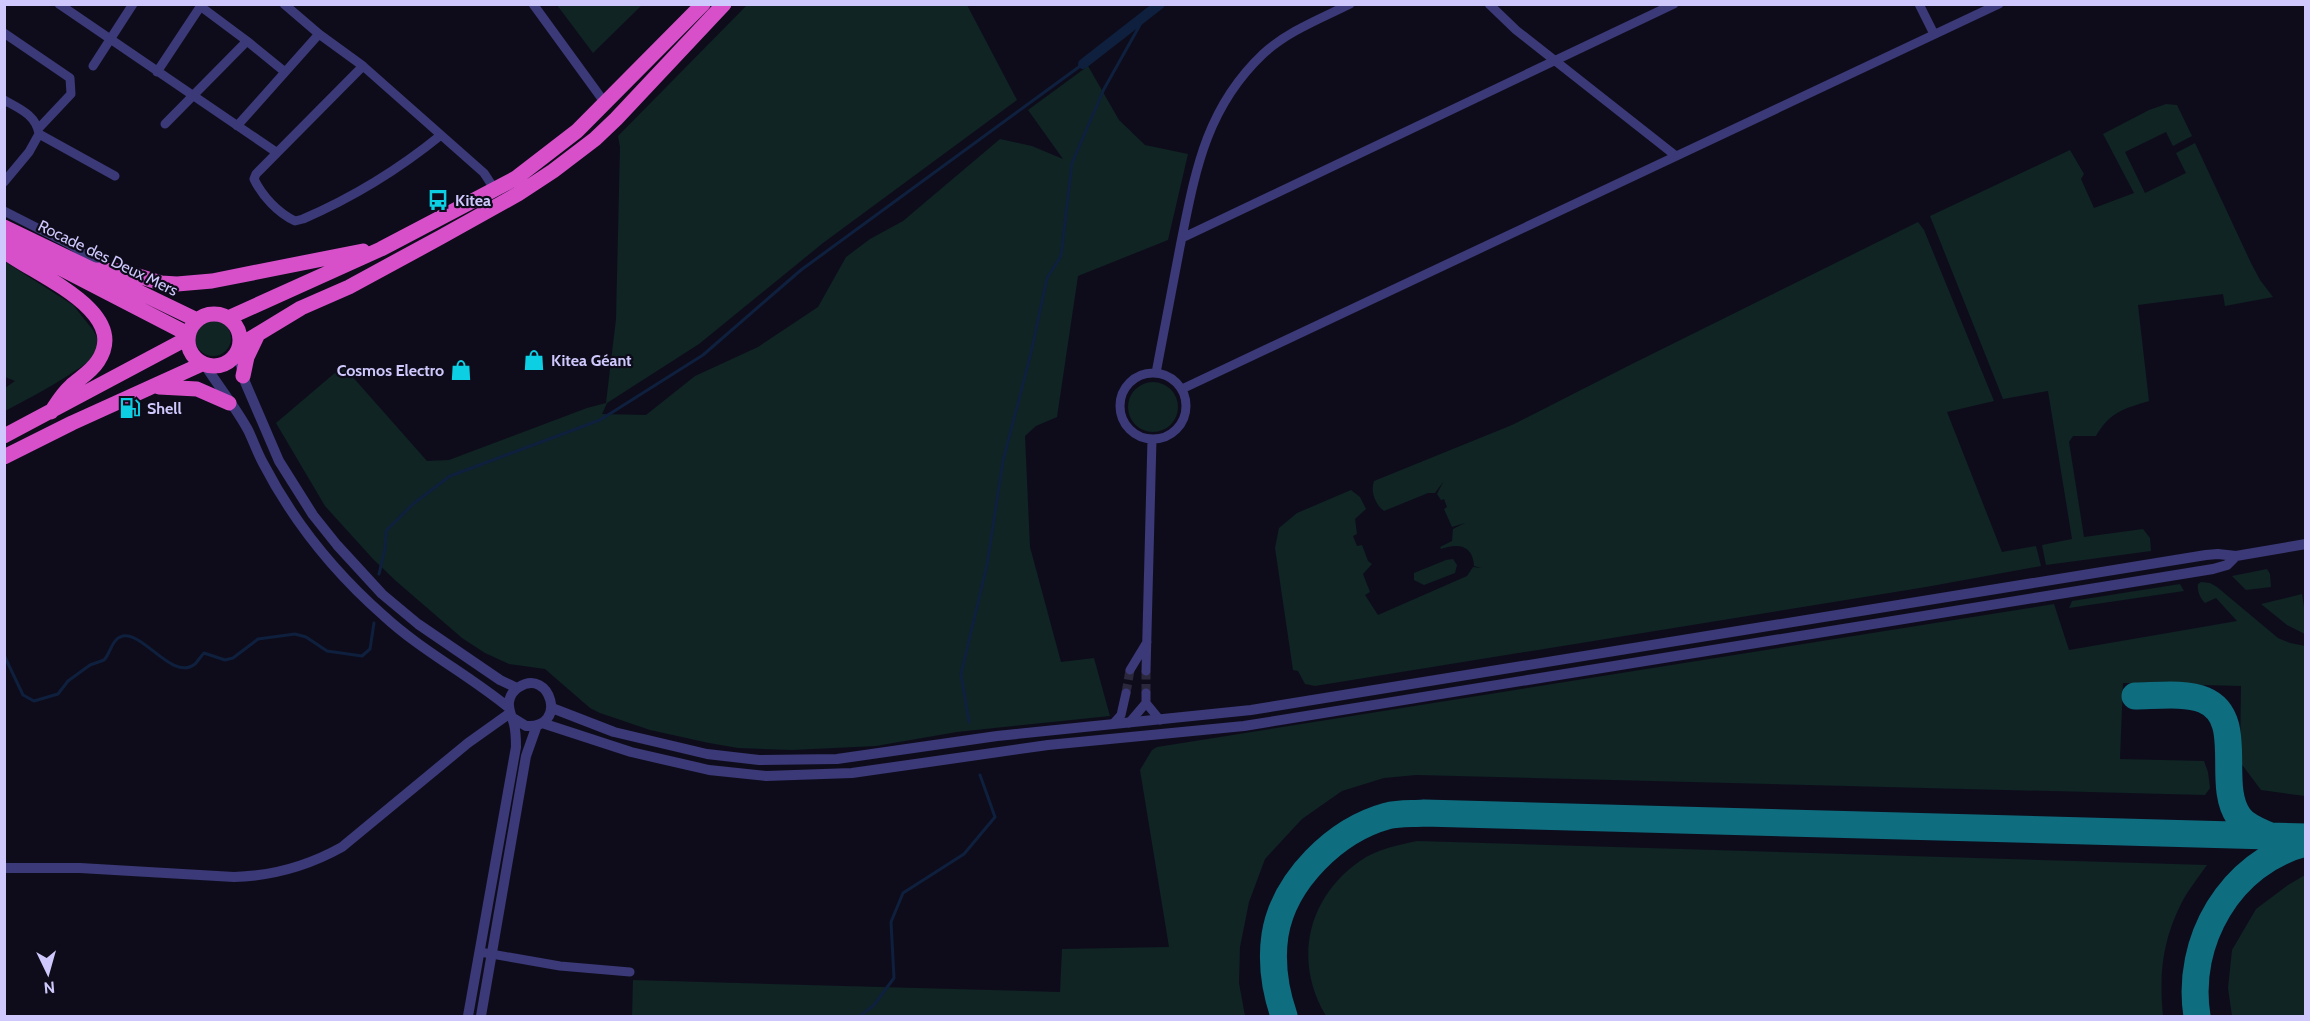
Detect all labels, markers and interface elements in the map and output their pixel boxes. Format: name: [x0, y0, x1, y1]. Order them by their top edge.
bus stop icon: Kitea: [426, 188, 450, 212]
place label: Kitea: [455, 191, 491, 210]
street label: Rocade des Deux Mers: [35, 216, 181, 300]
shop icon: Kitea Géant: [522, 348, 546, 372]
place label: Kitea Géant: [551, 351, 632, 370]
shop icon: Cosmos Electro: [449, 358, 473, 382]
place label: Cosmos Electro: [337, 361, 444, 380]
fuel station icon: Shell: [118, 396, 142, 420]
place label: Shell: [147, 399, 182, 418]
north arrow: [18, 943, 78, 1003]
text: N: [43, 977, 56, 997]

